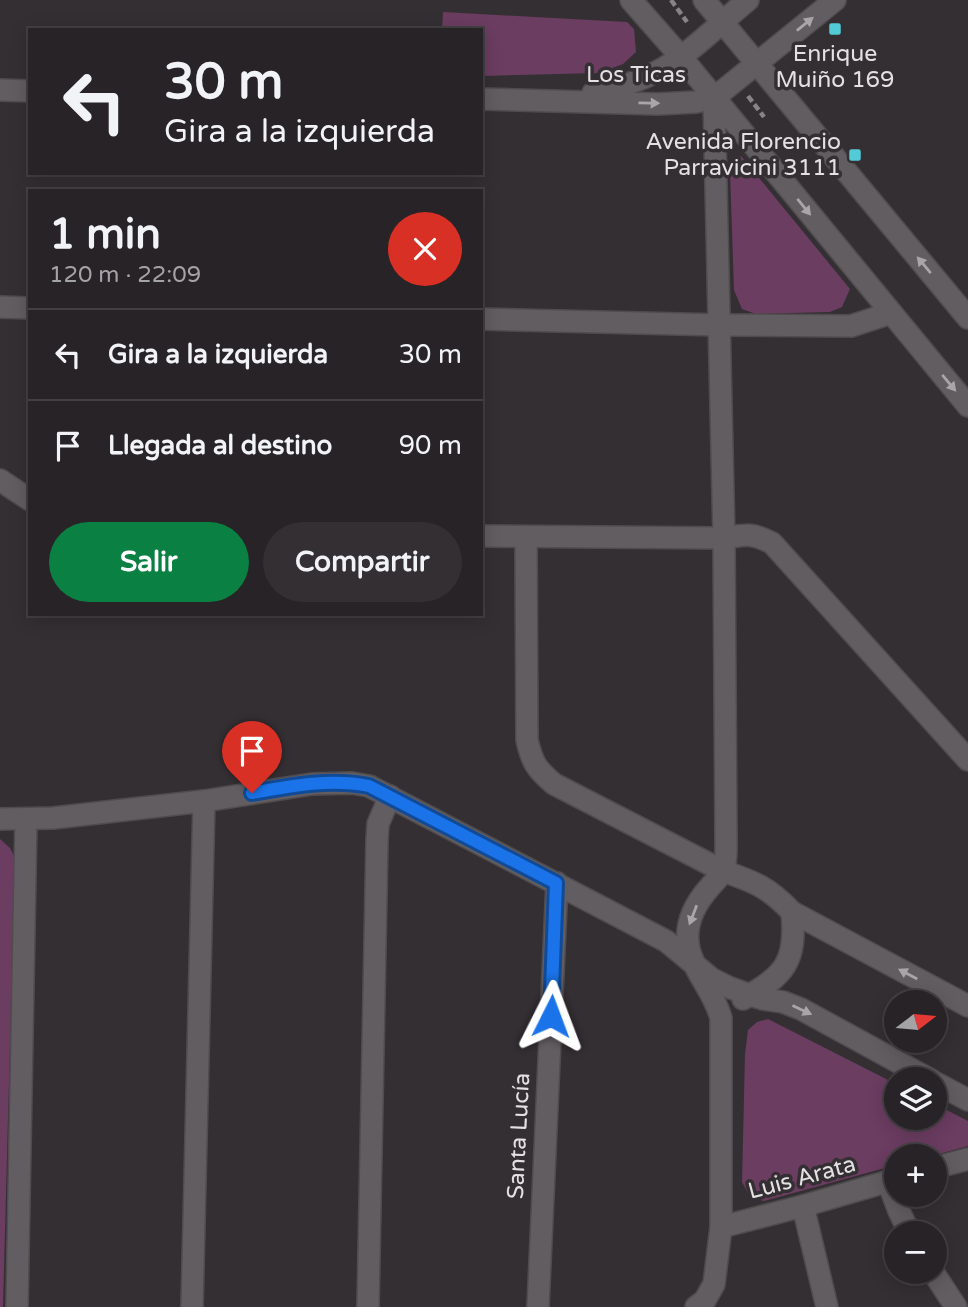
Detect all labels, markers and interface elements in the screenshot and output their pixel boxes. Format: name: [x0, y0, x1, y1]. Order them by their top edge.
one-way arrow: [797, 17, 814, 32]
marker: Enrique Muiño 169: [827, 21, 843, 37]
place label: Enrique Muiño 169: [776, 40, 894, 94]
text: 30 m: [164, 53, 283, 112]
icon: left: [49, 56, 140, 147]
street label: Los Ticas: [586, 61, 686, 89]
one-way arrow: [639, 98, 661, 109]
text: Gira a la izquierda: [164, 113, 435, 151]
place label: Avenida Florencio Parravicini 3111: [645, 128, 841, 182]
marker: Avenida Florencio Parravicini 3111: [847, 147, 863, 163]
one-way arrow: [796, 199, 811, 216]
text: 1 min: [49, 209, 161, 260]
button: close: [388, 212, 462, 286]
one-way arrow: [917, 257, 932, 274]
text: 120 m · 22:09: [49, 261, 201, 289]
icon: left: [49, 336, 87, 374]
text: Gira a la izquierda: [108, 339, 328, 370]
text: 30 m: [399, 339, 462, 370]
one-way arrow: [941, 374, 956, 391]
icon: arrive: [49, 427, 87, 465]
text: Llegada al destino: [108, 430, 332, 461]
text: 90 m: [399, 430, 462, 461]
button: Salir: [49, 522, 249, 602]
button: Compartir: [263, 522, 462, 602]
pin: [222, 721, 282, 793]
icon: arrive: [233, 732, 271, 770]
one-way arrow: [687, 905, 698, 926]
one-way arrow: [898, 968, 918, 980]
position arrow: [514, 979, 588, 1053]
north arrow: [884, 990, 947, 1054]
map controls: [884, 990, 947, 1284]
one-way arrow: [792, 1004, 812, 1016]
button: layers: [884, 1067, 947, 1130]
street label: Santa Lucía: [502, 1072, 536, 1200]
button: +: [884, 1144, 947, 1207]
street label: Luis Arata: [745, 1150, 859, 1206]
button: −: [884, 1221, 947, 1284]

